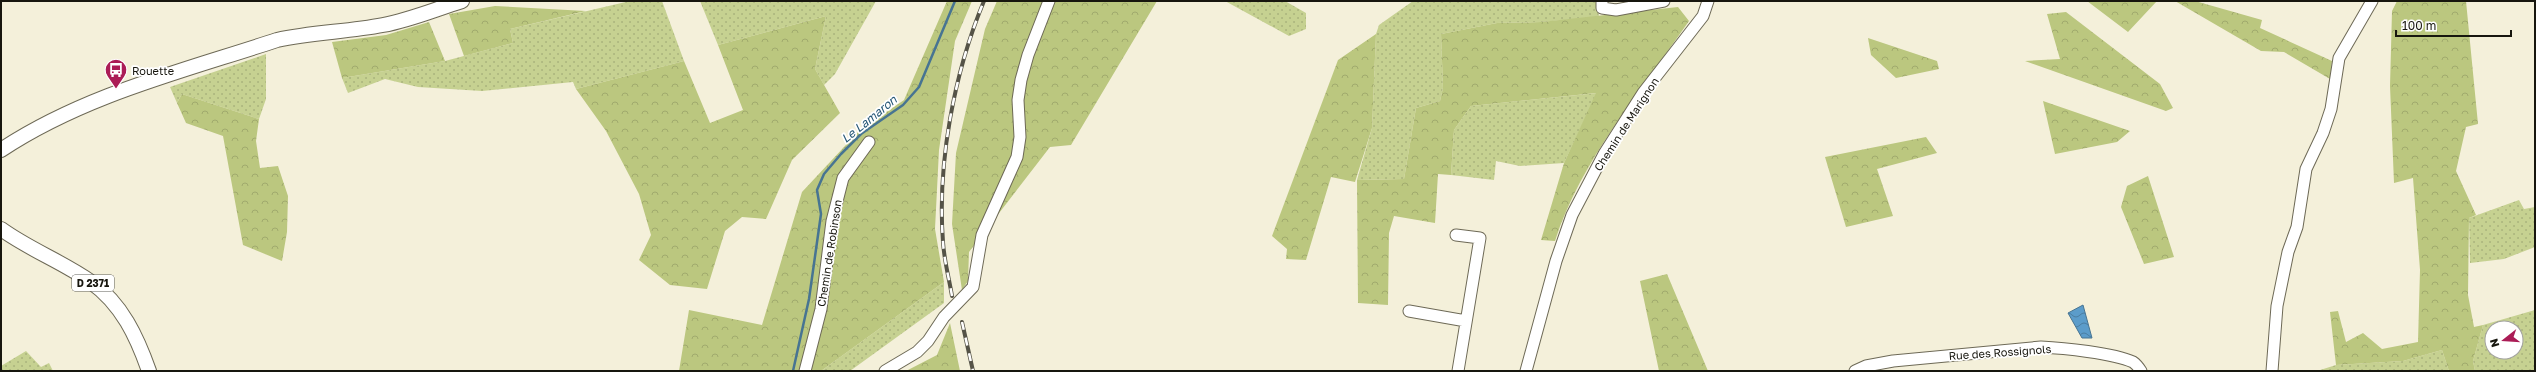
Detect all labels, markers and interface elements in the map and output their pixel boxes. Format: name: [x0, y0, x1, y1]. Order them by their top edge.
scale bar: [2396, 12, 2511, 38]
text: 100 m: [2402, 18, 2436, 33]
bus stop icon: Rouette: [103, 57, 129, 90]
place label: Rouette: [132, 64, 174, 77]
street label: Chemin de Marignon: [1591, 75, 1661, 173]
water label: Le Lamaron: [838, 92, 900, 146]
street label: Chemin de Robinson: [814, 198, 844, 308]
road number: D 2371: [72, 275, 114, 291]
north arrow: [2484, 320, 2524, 360]
text: N: [2487, 337, 2501, 349]
street label: Rue des Rossignols: [1948, 342, 2052, 362]

